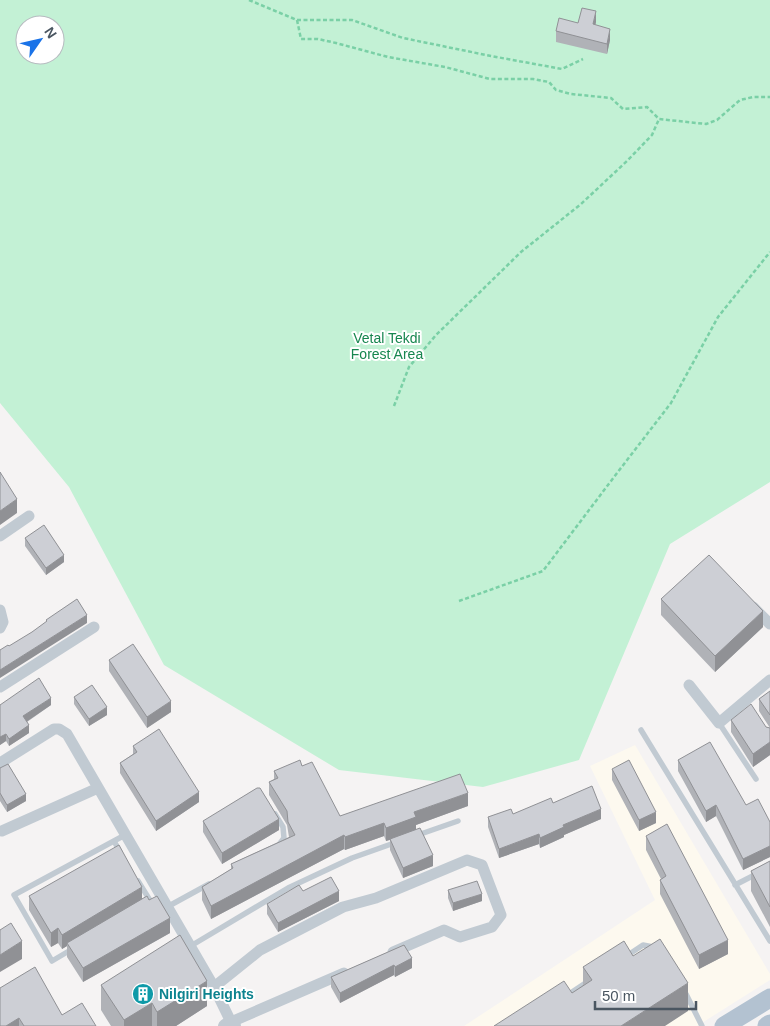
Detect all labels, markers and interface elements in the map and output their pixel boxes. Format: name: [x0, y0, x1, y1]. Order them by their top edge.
north arrow: [15, 15, 65, 65]
text: N: [41, 24, 60, 41]
park label: Vetal Tekdi Forest Area: [351, 330, 423, 362]
scale bar: [595, 978, 696, 1010]
building icon: Nilgiri Heights: [131, 982, 155, 1006]
place label: Nilgiri Heights: [159, 986, 254, 1002]
text: 50 m: [602, 987, 635, 1004]

